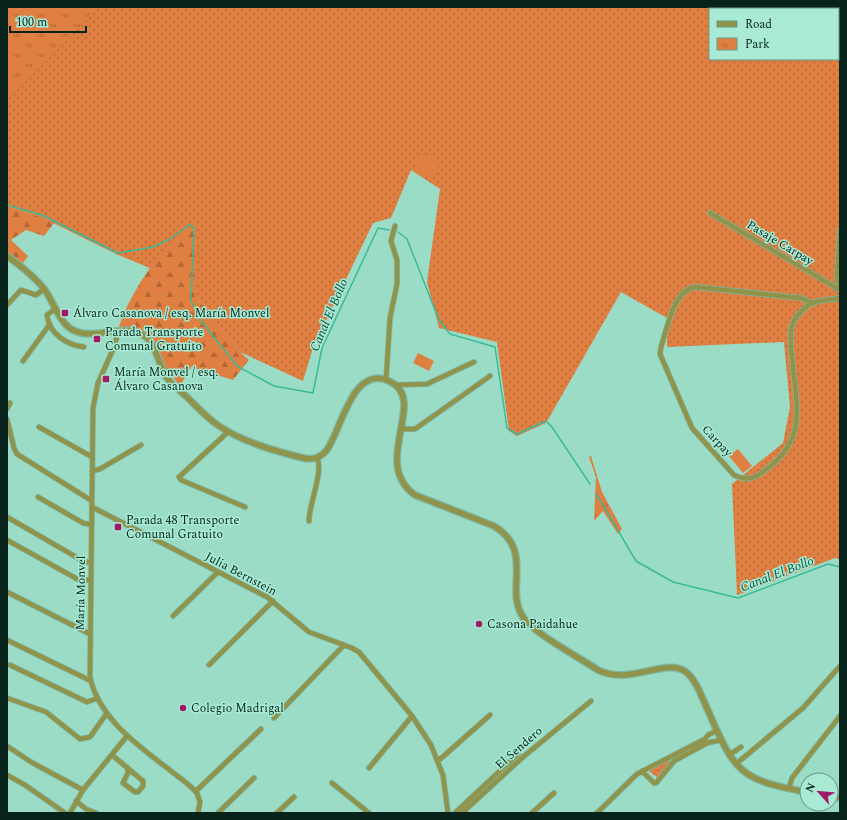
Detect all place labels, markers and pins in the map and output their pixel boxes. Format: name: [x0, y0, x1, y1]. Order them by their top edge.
place label: Álvaro Casanova / esq. María Monvel: [73, 304, 269, 323]
marker: Álvaro Casanova / esq. María Monvel: [60, 308, 70, 318]
place label: Parada Transporte Comunal Gratuito: [105, 323, 204, 356]
marker: Parada Transporte Comunal Gratuito: [92, 334, 102, 344]
place label: María Monvel / esq. Álvaro Casanova: [114, 363, 218, 396]
marker: María Monvel / esq. Álvaro Casanova: [101, 374, 111, 384]
place label: Parada 48 Transporte Comunal Gratuito: [126, 511, 240, 544]
marker: Parada 48 Transporte Comunal Gratuito: [113, 522, 123, 532]
place label: Casona Paidahue: [487, 615, 578, 634]
marker: Casona Paidahue: [474, 619, 484, 629]
place label: Colegio Madrigal: [191, 699, 284, 718]
marker: Colegio Madrigal: [178, 703, 188, 713]

